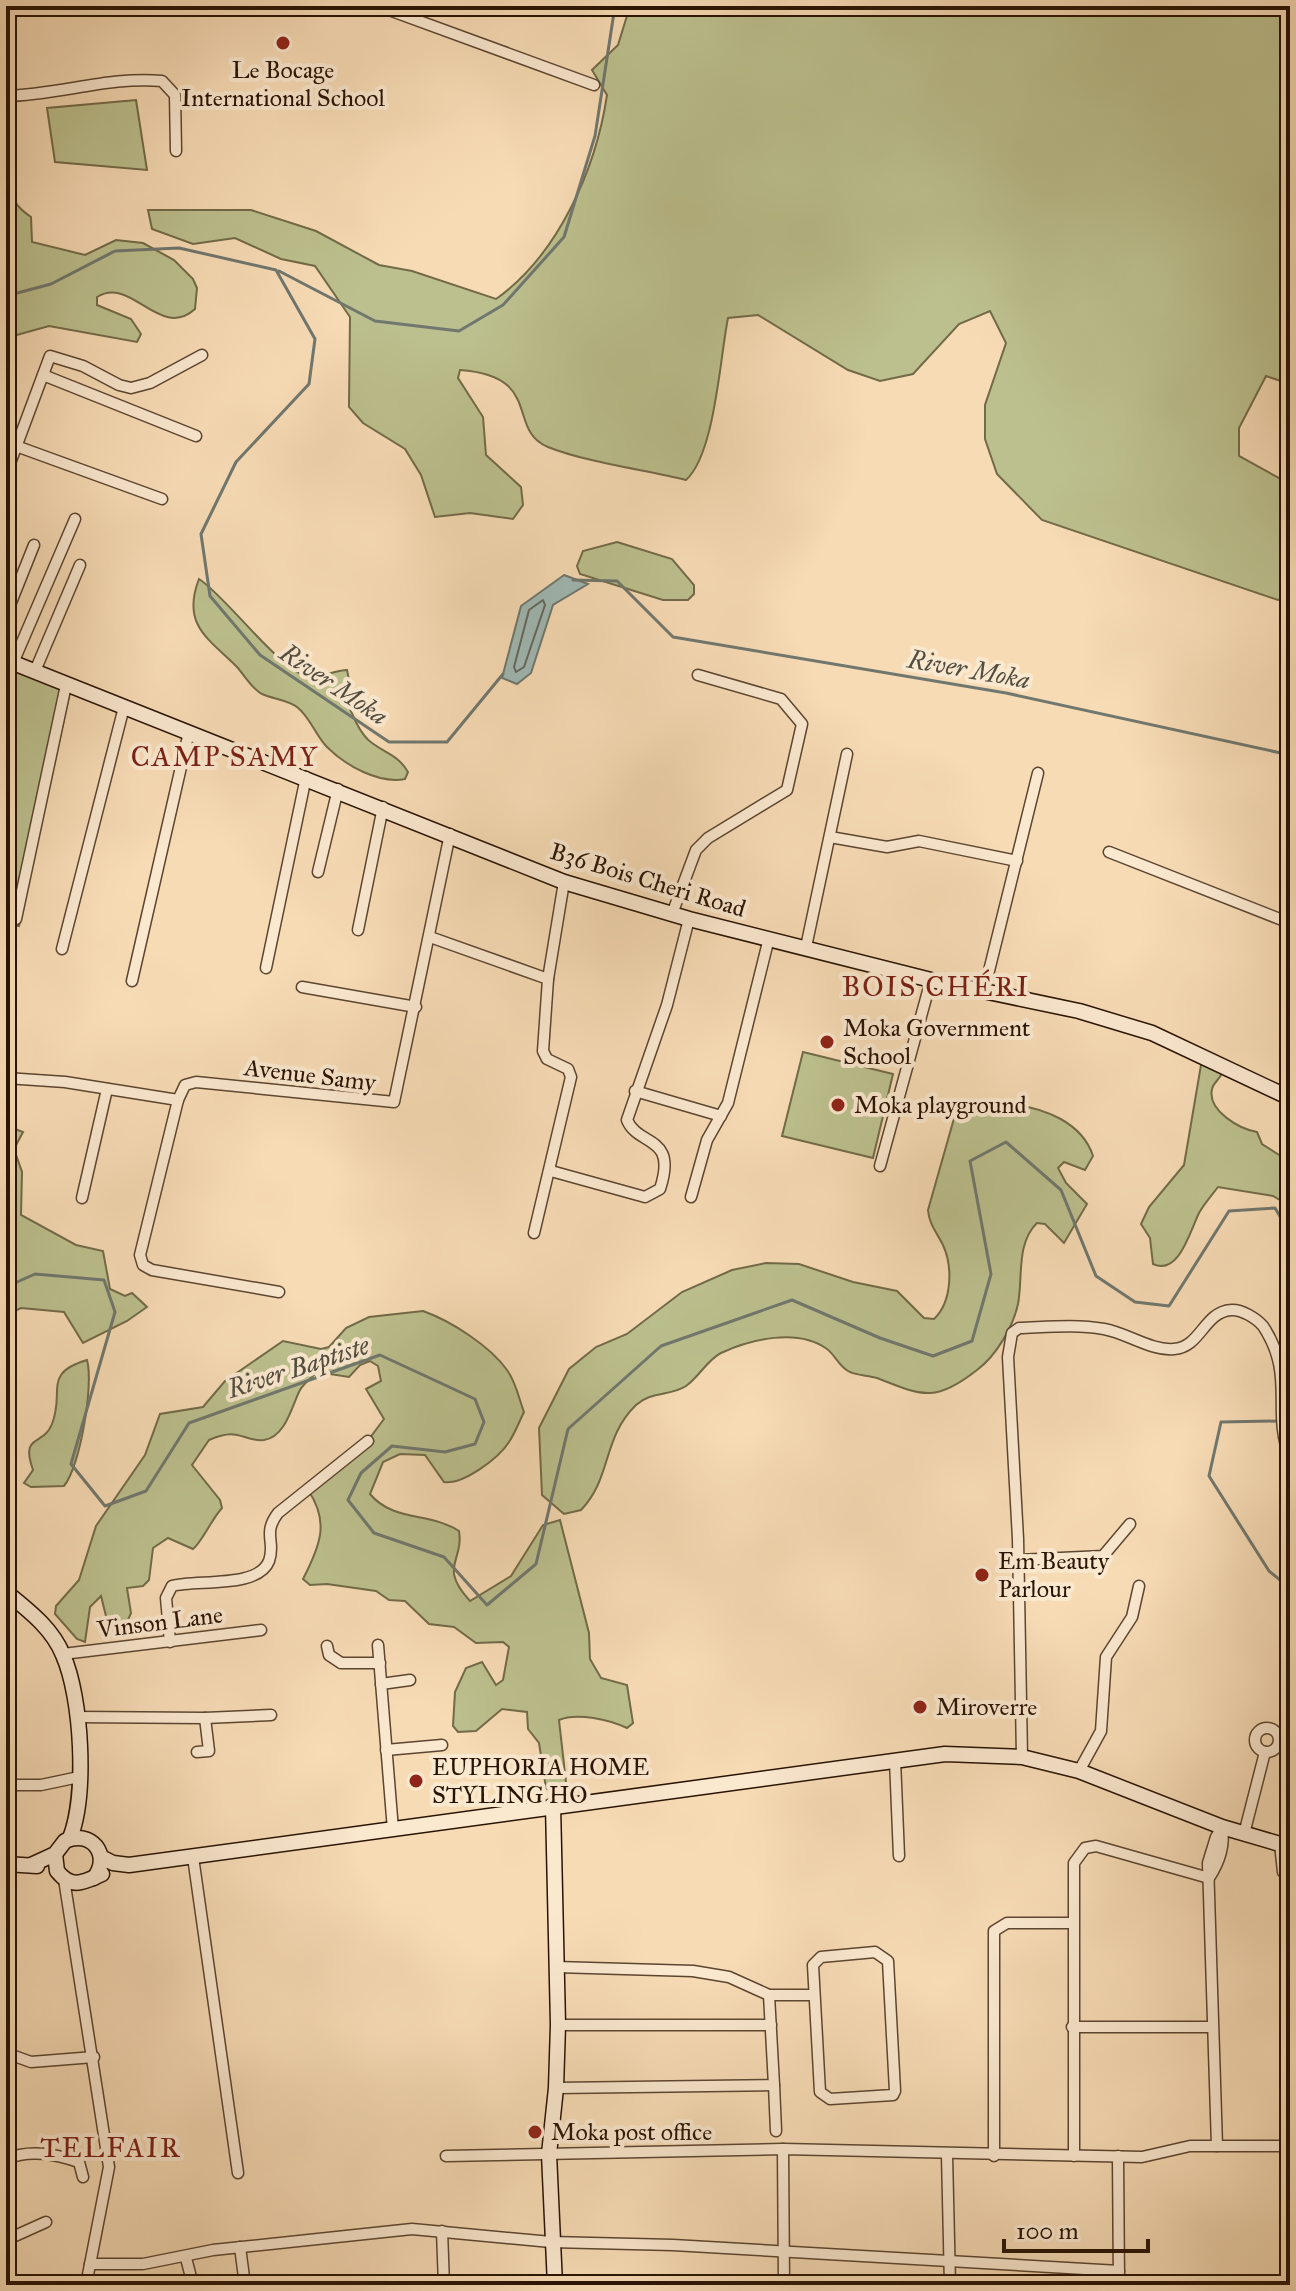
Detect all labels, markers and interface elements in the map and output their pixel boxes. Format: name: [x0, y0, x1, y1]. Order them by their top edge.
marker: Le Bocage International School: [274, 34, 292, 52]
place label: Le Bocage International School: [181, 55, 385, 113]
water label: River Moka: [273, 636, 394, 732]
water label: River Moka: [904, 642, 1033, 695]
district label: CAMP SAMY: [131, 739, 319, 774]
street label: B36 Bois Cheri Road: [546, 836, 750, 924]
district label: BOIS CHÉRI: [842, 969, 1030, 1004]
place label: Moka Government School: [843, 1013, 1031, 1071]
marker: Moka Government School: [818, 1033, 836, 1051]
street label: Avenue Samy: [242, 1052, 378, 1098]
place label: Moka playground: [854, 1090, 1027, 1120]
marker: Moka playground: [829, 1096, 847, 1114]
water label: River Baptiste: [222, 1329, 375, 1406]
place label: Em Beauty Parlour: [998, 1546, 1110, 1604]
marker: Em Beauty Parlour: [973, 1566, 991, 1584]
street label: Vinson Lane: [95, 1599, 225, 1645]
place label: Miroverre: [936, 1692, 1037, 1722]
marker: Miroverre: [911, 1698, 929, 1716]
place label: EUPHORIA HOME STYLING HO: [432, 1752, 649, 1810]
marker: EUPHORIA HOME STYLING HO: [407, 1772, 425, 1790]
place label: Moka post office: [551, 2117, 712, 2147]
marker: Moka post office: [526, 2123, 544, 2141]
district label: TELFAIR: [40, 2130, 182, 2165]
scale bar: [1004, 2203, 1148, 2253]
text: 100 m: [1016, 2216, 1079, 2246]

